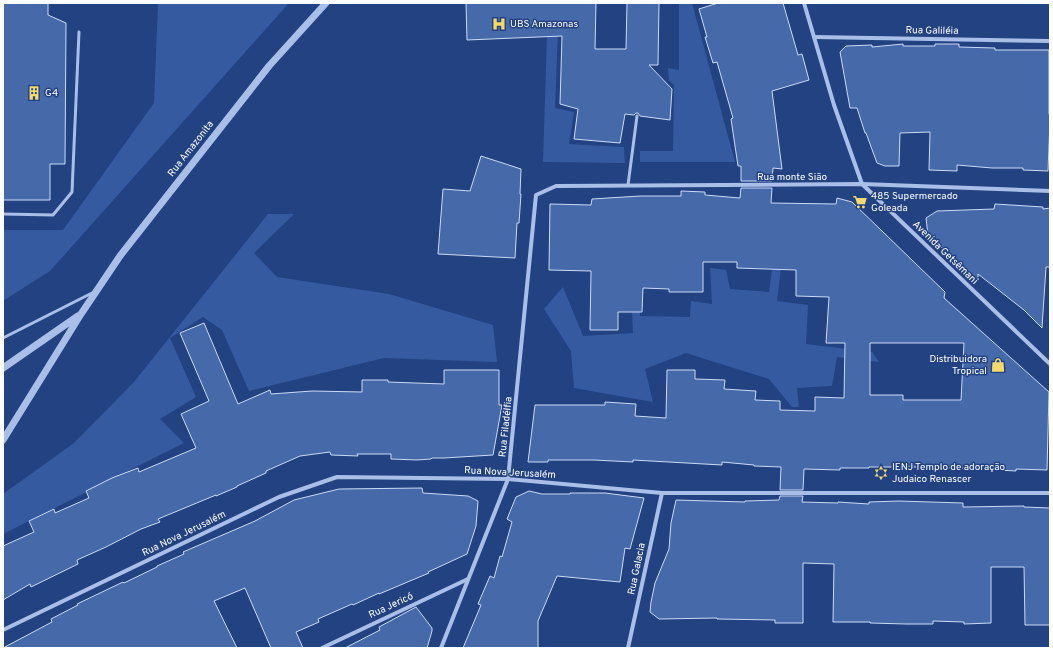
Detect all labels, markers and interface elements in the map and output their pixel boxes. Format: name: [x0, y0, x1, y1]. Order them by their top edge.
hospital icon: UBS Amazonas: [491, 16, 507, 32]
place label: UBS Amazonas: [510, 18, 578, 31]
street label: Rua Galiléia: [905, 24, 959, 38]
building icon: G4: [26, 85, 42, 101]
place label: G4: [45, 87, 58, 100]
street label: Rua Amazonita: [165, 118, 217, 180]
street label: Rua monte Sião: [757, 171, 828, 184]
place label: 485 Supermercado Goleada: [871, 190, 958, 215]
supermarket icon: 485 Supermercado Goleada: [852, 194, 868, 210]
street label: Avenida Getsêmani: [909, 218, 981, 288]
place label: Distribuidora Tropical: [929, 353, 987, 378]
shop icon: Distribuidora Tropical: [990, 357, 1006, 373]
street label: Rua Filadélfia: [496, 396, 516, 458]
place label: IENJ Templo de adoração Judaico Renascer: [892, 461, 1005, 486]
street label: Rua Nova Jerusalém: [464, 464, 556, 482]
synagogue icon: IENJ Templo de adoração Judaico Renascer: [873, 465, 889, 481]
street label: Rua Nova Jerusalém: [140, 508, 228, 560]
street label: Rua Galacia: [625, 542, 649, 596]
street label: Rua Jericó: [367, 590, 416, 622]

